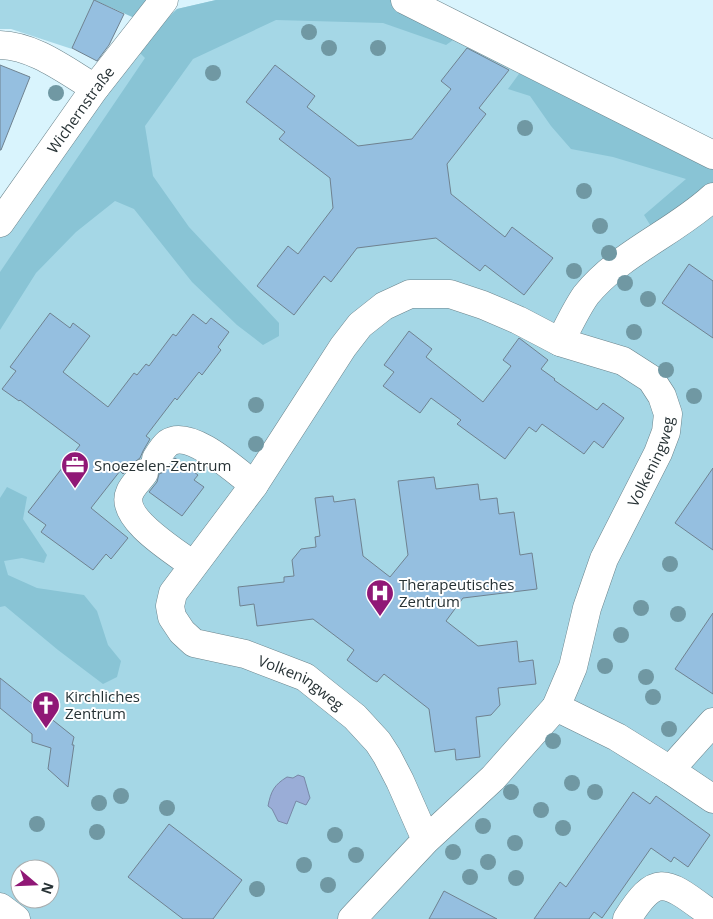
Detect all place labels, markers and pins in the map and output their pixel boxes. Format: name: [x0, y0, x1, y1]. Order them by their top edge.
office icon: Snoezelen-Zentrum: [60, 450, 90, 489]
place label: Snoezelen-Zentrum: [94, 455, 231, 475]
place label: Therapeutisches Zentrum: [399, 574, 514, 611]
hospital icon: Therapeutisches Zentrum: [365, 578, 395, 617]
place label: Kirchliches Zentrum: [65, 686, 140, 723]
church icon: Kirchliches Zentrum: [31, 690, 61, 729]

